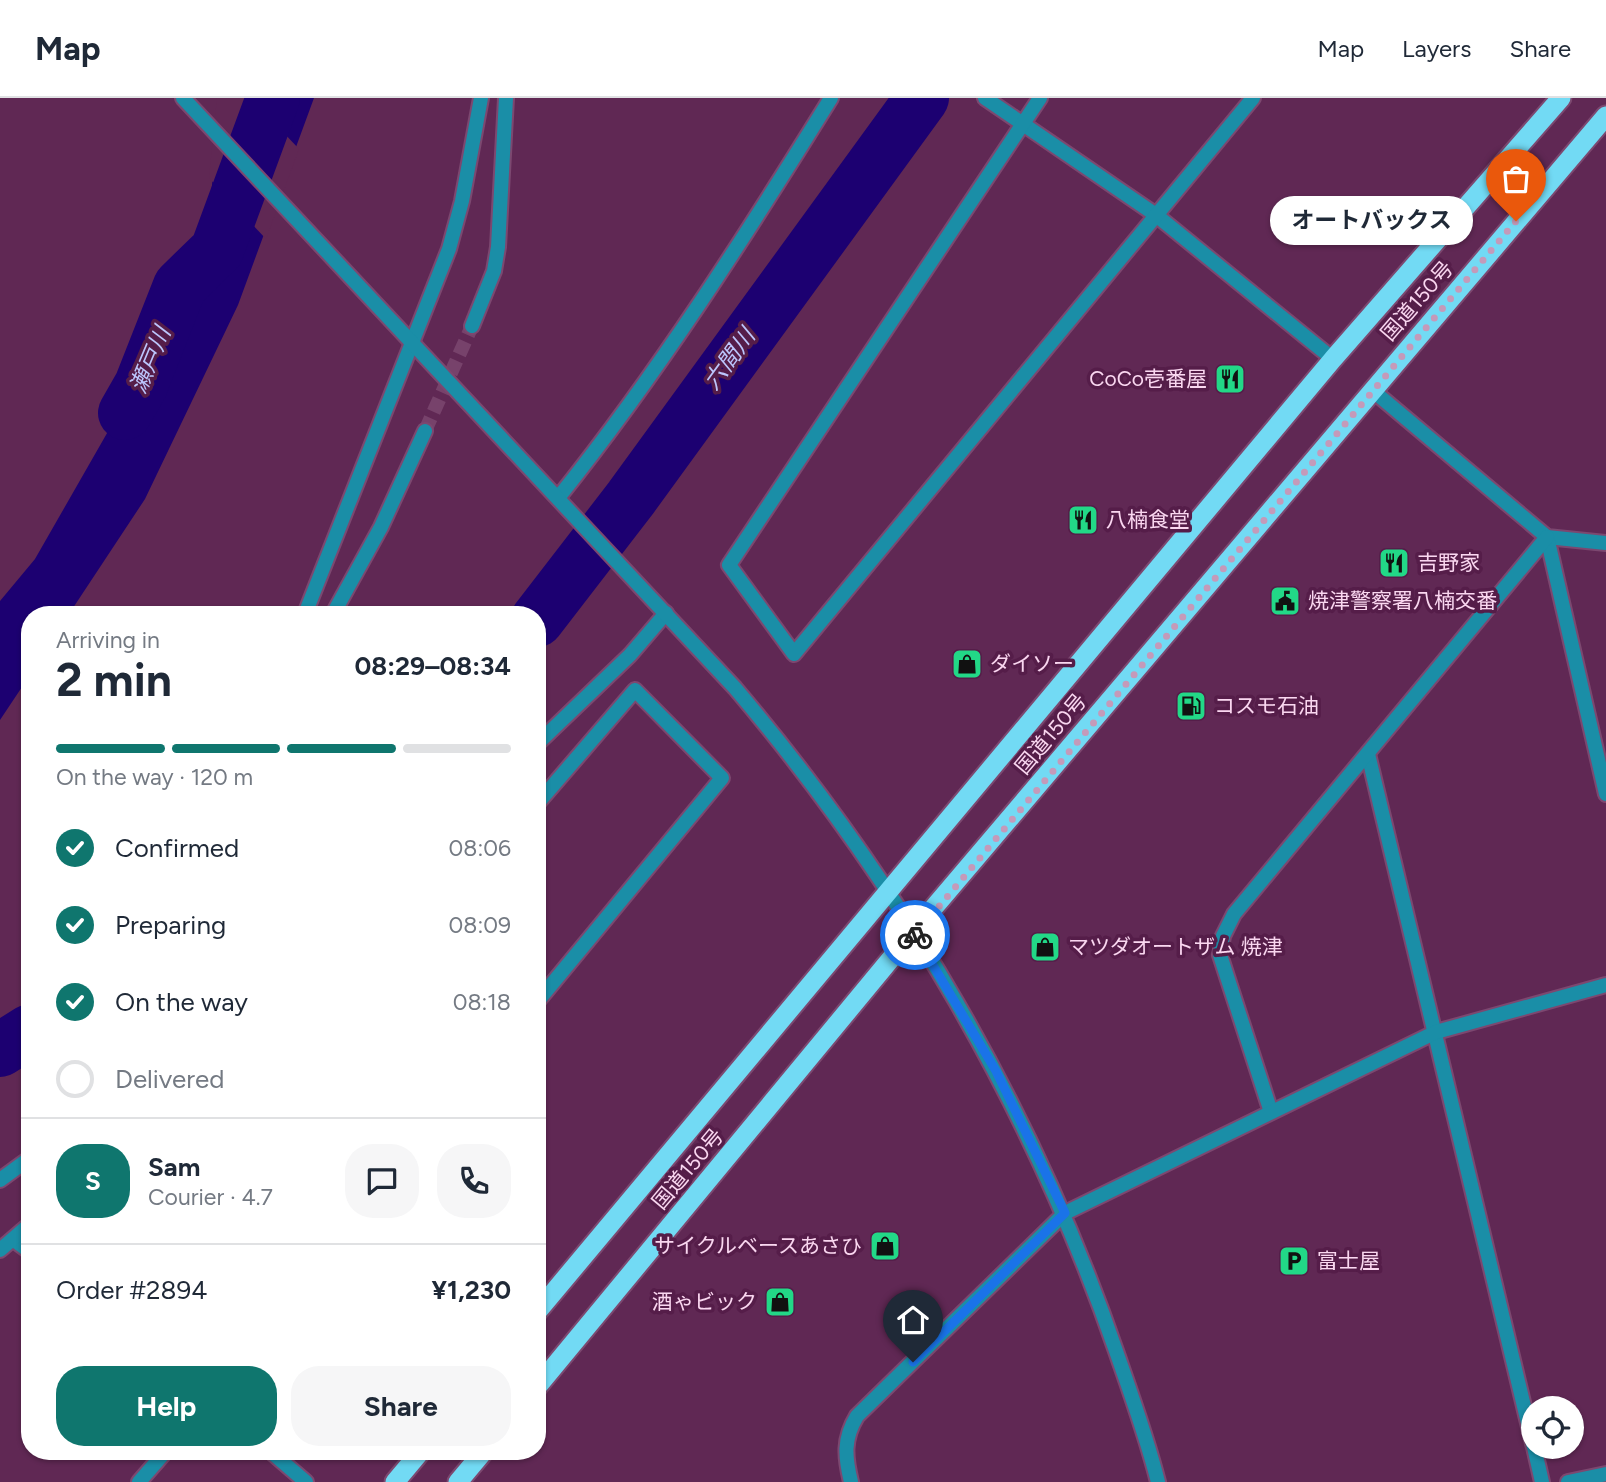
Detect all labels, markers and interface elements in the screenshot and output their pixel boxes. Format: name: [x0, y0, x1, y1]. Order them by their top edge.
text: Map: [35, 29, 101, 68]
text: Map: [1317, 34, 1364, 63]
text: Layers: [1402, 34, 1471, 63]
text: Share: [1509, 34, 1571, 63]
pin: [1486, 149, 1546, 221]
icon: bag: [1497, 160, 1535, 198]
callout: オートバックス: [1271, 197, 1474, 246]
text: オートバックス: [1291, 206, 1452, 234]
street label: 国道150号: [1375, 256, 1458, 346]
water label: 瀬戸川: [124, 320, 178, 397]
water label: 六間川: [697, 320, 762, 395]
restaurant icon: CoCo壱番屋: [1213, 362, 1247, 396]
place label: CoCo壱番屋: [1089, 366, 1207, 391]
restaurant icon: 八楠食堂: [1066, 503, 1100, 537]
place label: 八楠食堂: [1106, 507, 1190, 532]
restaurant icon: 吉野家: [1377, 546, 1411, 580]
place label: 吉野家: [1417, 550, 1480, 575]
public building icon: 焼津警察署八楠交番: [1268, 584, 1302, 618]
place label: 焼津警察署八楠交番: [1308, 588, 1497, 613]
text: Arriving in: [56, 626, 160, 654]
shop icon: ダイソー: [950, 647, 984, 681]
text: 08:29–08:34: [354, 650, 511, 682]
place label: ダイソー: [990, 651, 1074, 676]
text: 2 min: [56, 652, 172, 708]
street label: 国道150号: [1010, 688, 1091, 779]
fuel station icon: コスモ石油: [1174, 689, 1208, 723]
place label: コスモ石油: [1214, 693, 1319, 718]
text: On the way · 120 m: [56, 763, 253, 791]
icon: check: [56, 829, 94, 867]
text: Confirmed: [115, 832, 239, 864]
text: 08:06: [449, 834, 511, 862]
courier: [880, 900, 950, 970]
icon: check: [56, 906, 94, 944]
text: Preparing: [115, 909, 226, 941]
text: 08:09: [449, 911, 511, 939]
icon: bike: [896, 916, 934, 954]
shop icon: マツダオートザム 焼津: [1028, 930, 1062, 964]
place label: マツダオートザム 焼津: [1068, 934, 1283, 959]
icon: check: [56, 983, 94, 1021]
text: On the way: [115, 986, 248, 1018]
text: 08:18: [453, 988, 511, 1016]
text: Delivered: [115, 1063, 224, 1095]
street label: 国道150号: [647, 1123, 728, 1214]
button: chat: [345, 1144, 419, 1218]
button: phone: [437, 1144, 511, 1218]
text: Sam: [148, 1151, 200, 1183]
text: S: [85, 1165, 101, 1197]
text: Courier · 4.7: [148, 1183, 273, 1211]
shop icon: サイクルベースあさひ: [868, 1229, 902, 1263]
place label: サイクルベースあさひ: [654, 1233, 862, 1258]
parking icon: 富士屋: [1277, 1244, 1311, 1278]
place label: 富士屋: [1317, 1248, 1380, 1273]
text: Order #2894: [56, 1274, 207, 1306]
text: ¥1,230: [431, 1274, 511, 1306]
shop icon: 酒ゃビック: [763, 1285, 797, 1319]
place label: 酒ゃビック: [652, 1289, 757, 1314]
pin: [883, 1290, 943, 1362]
icon: home: [894, 1301, 932, 1339]
button: Help: [56, 1366, 277, 1446]
button: Share: [291, 1366, 511, 1446]
map controls: [1521, 1396, 1584, 1459]
button: locate: [1521, 1396, 1584, 1459]

